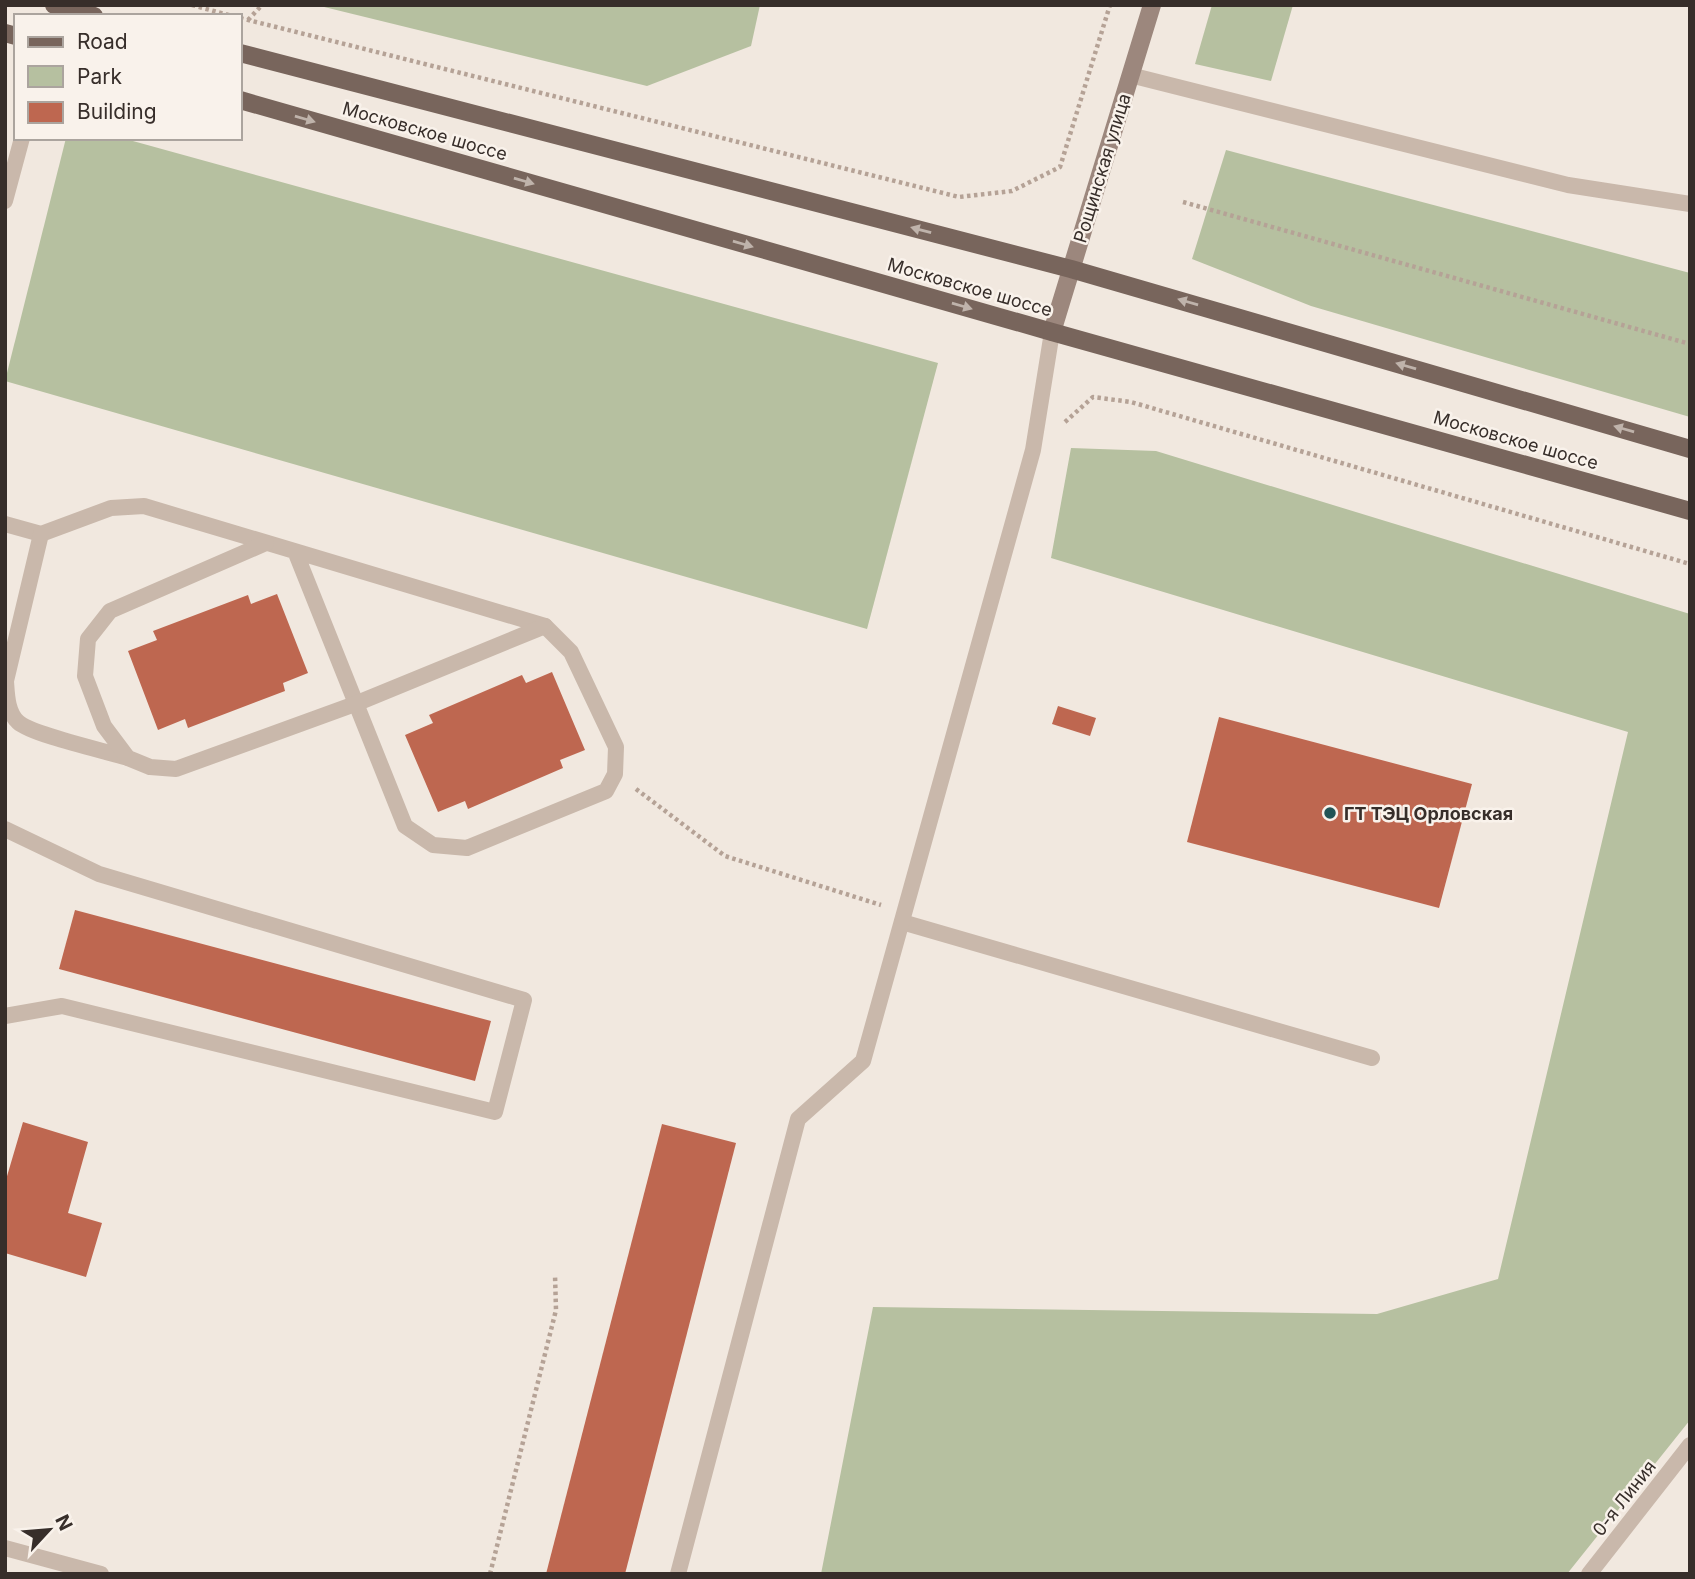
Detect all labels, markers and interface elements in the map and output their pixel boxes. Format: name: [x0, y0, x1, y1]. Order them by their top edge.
legend: [14, 14, 242, 140]
text: Road: [77, 29, 128, 54]
text: Park: [77, 64, 122, 89]
street label: Рощинская улица: [1069, 91, 1135, 245]
street label: Московское шоссе: [340, 97, 510, 165]
text: Building: [77, 99, 157, 124]
one-way arrow: [295, 114, 316, 124]
one-way arrow: [513, 176, 535, 187]
one-way arrow: [909, 224, 931, 235]
one-way arrow: [733, 239, 754, 249]
street label: Московское шоссе: [885, 253, 1055, 321]
one-way arrow: [1177, 296, 1198, 306]
one-way arrow: [951, 301, 973, 312]
one-way arrow: [1395, 360, 1416, 370]
street label: Московское шоссе: [1431, 406, 1601, 474]
one-way arrow: [1613, 424, 1634, 434]
place label: ГТ ТЭЦ Орловская: [1344, 803, 1513, 824]
marker: ГТ ТЭЦ Орловская: [1322, 805, 1338, 821]
street label: 0-я Линия: [1588, 1456, 1660, 1540]
north arrow: [14, 1495, 84, 1565]
text: N: [50, 1511, 77, 1534]

